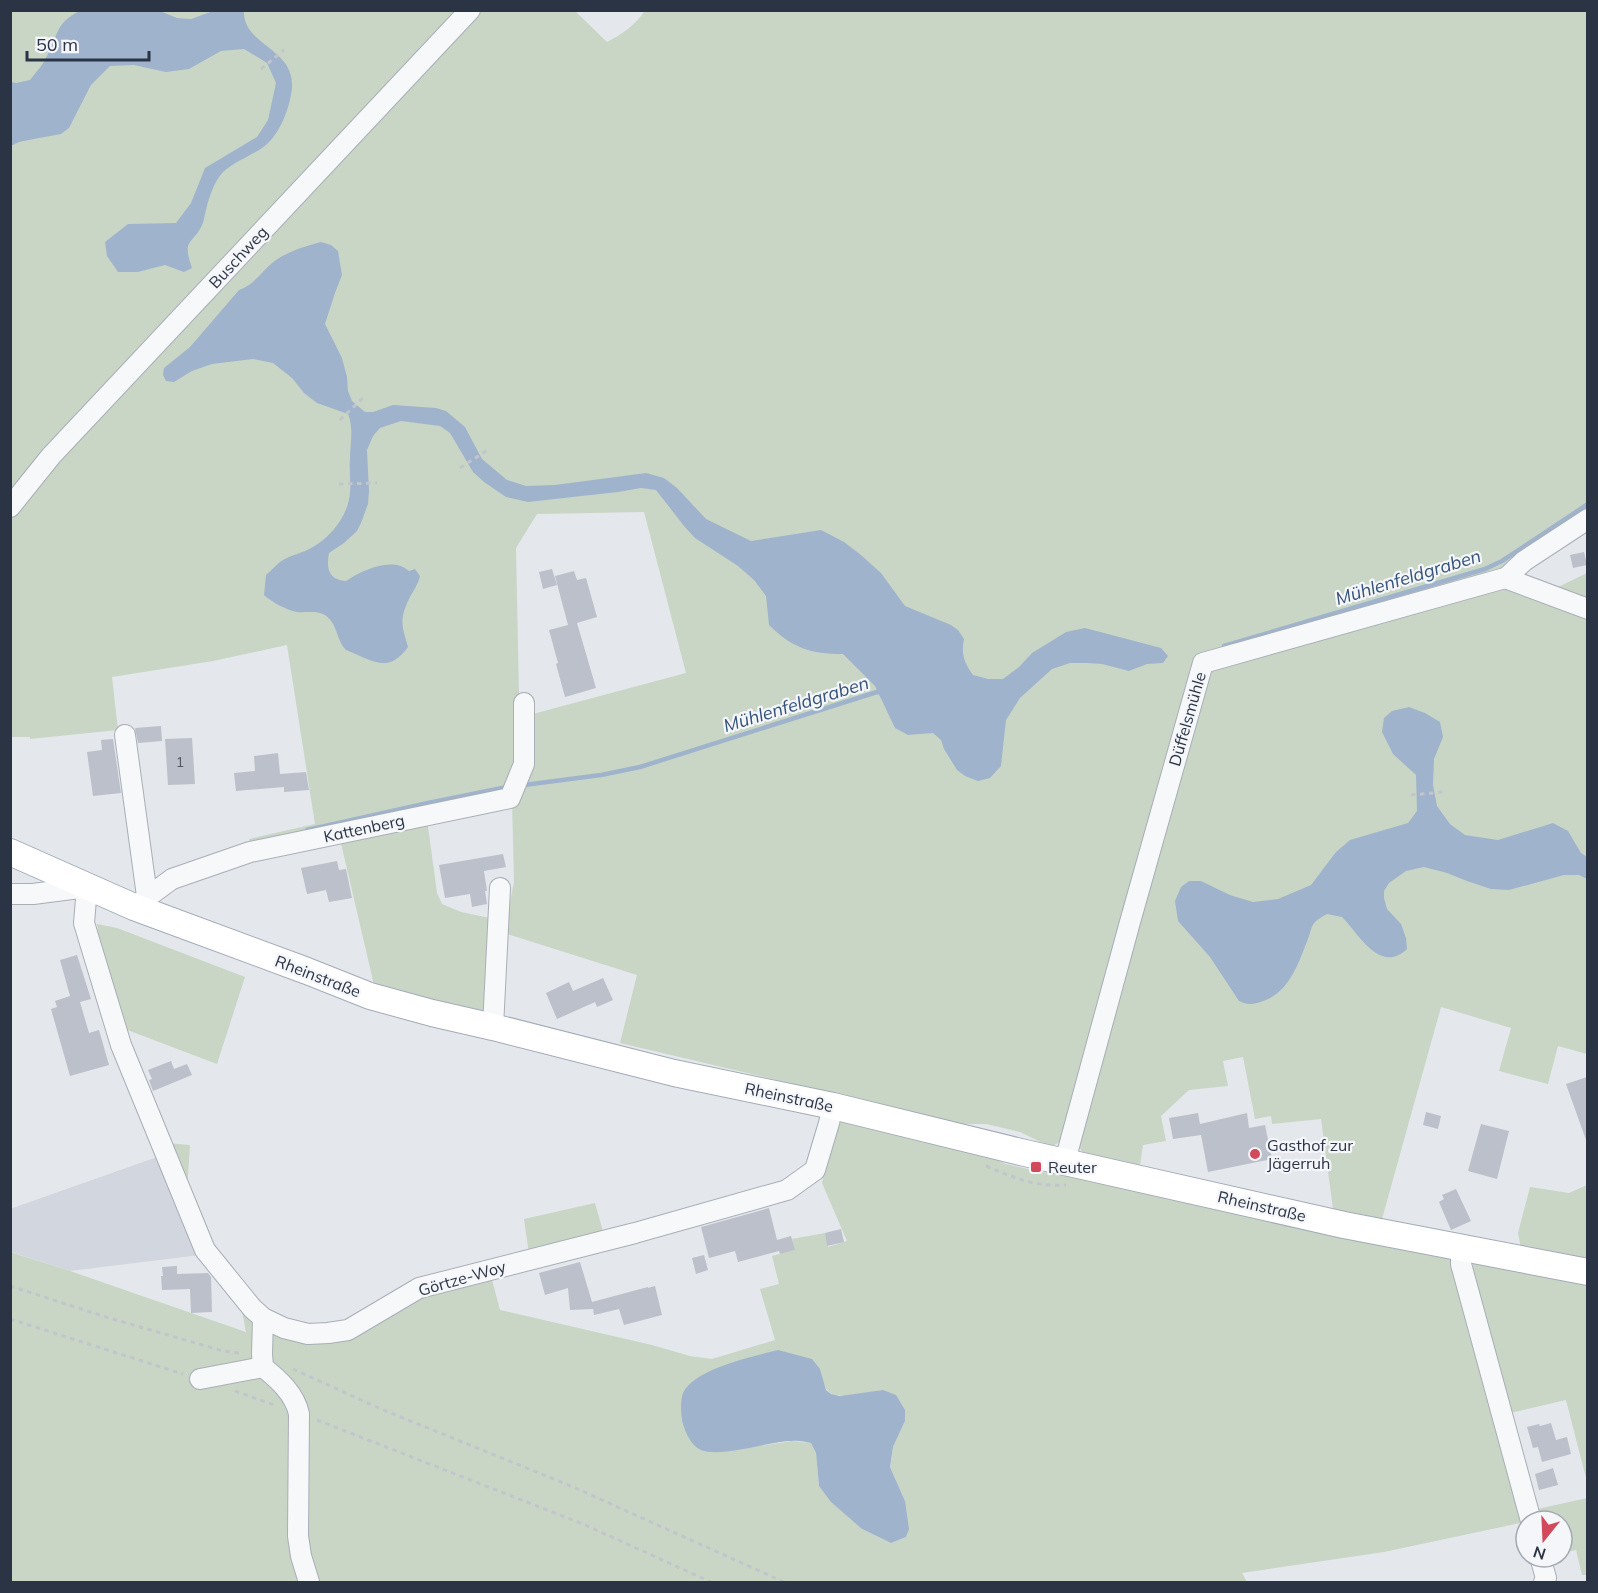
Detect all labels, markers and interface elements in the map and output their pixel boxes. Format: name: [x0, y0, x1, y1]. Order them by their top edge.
scale bar: [27, 24, 148, 62]
text: 50 m: [36, 33, 78, 56]
street label: Buschweg: [204, 222, 272, 292]
water label: Mühlenfeldgraben: [1332, 544, 1484, 610]
street label: Düffelsmühle: [1164, 670, 1210, 768]
water label: Mühlenfeldgraben: [720, 671, 872, 737]
house number: 1: [176, 753, 184, 771]
street label: Kattenberg: [322, 810, 406, 846]
street label: Rheinstraße: [272, 951, 364, 1001]
street label: Rheinstraße: [743, 1078, 835, 1116]
place label: Gasthof zur Jägerruh: [1267, 1135, 1353, 1173]
marker: Gasthof zur Jägerruh: [1248, 1147, 1262, 1161]
place label: Reuter: [1048, 1157, 1097, 1177]
marker: Reuter: [1029, 1160, 1043, 1174]
street label: Rheinstraße: [1216, 1186, 1308, 1226]
street label: Görtze-Woy: [416, 1256, 509, 1300]
north arrow: [1514, 1509, 1574, 1569]
text: N: [1531, 1542, 1548, 1565]

